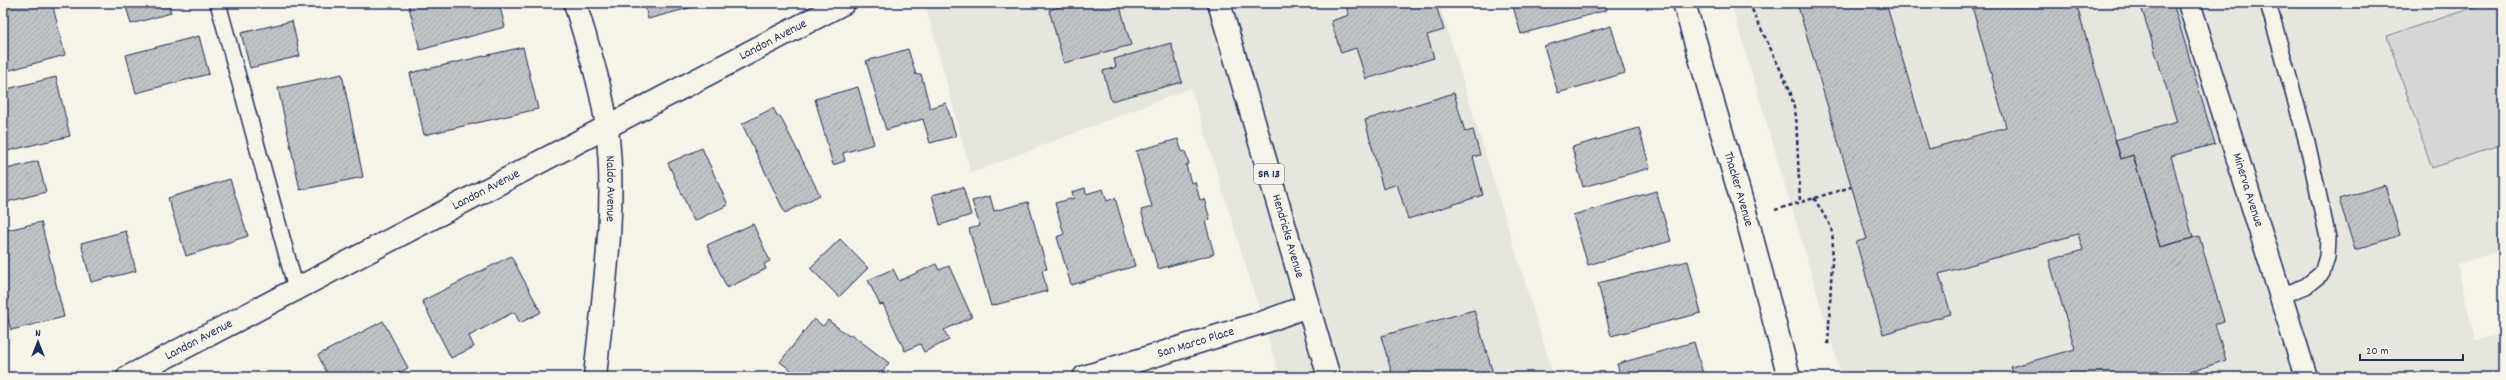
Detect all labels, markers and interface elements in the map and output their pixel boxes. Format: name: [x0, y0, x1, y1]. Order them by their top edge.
street label: Landon Avenue: [736, 14, 811, 65]
street label: Thacker Avenue: [1718, 150, 1758, 229]
street label: Minerva Avenue: [2227, 151, 2268, 230]
street label: Naldo Avenue: [600, 155, 620, 222]
street label: Landon Avenue: [449, 164, 524, 215]
road number: SR 13: [1254, 164, 1284, 184]
street label: Hendricks Avenue: [1266, 192, 1309, 281]
street label: Landon Avenue: [162, 314, 236, 366]
north arrow: [18, 322, 58, 362]
street label: San Marco Place: [1155, 322, 1237, 363]
text: N: [35, 326, 41, 342]
scale bar: [2360, 336, 2463, 362]
text: 20 m: [2366, 343, 2389, 360]

